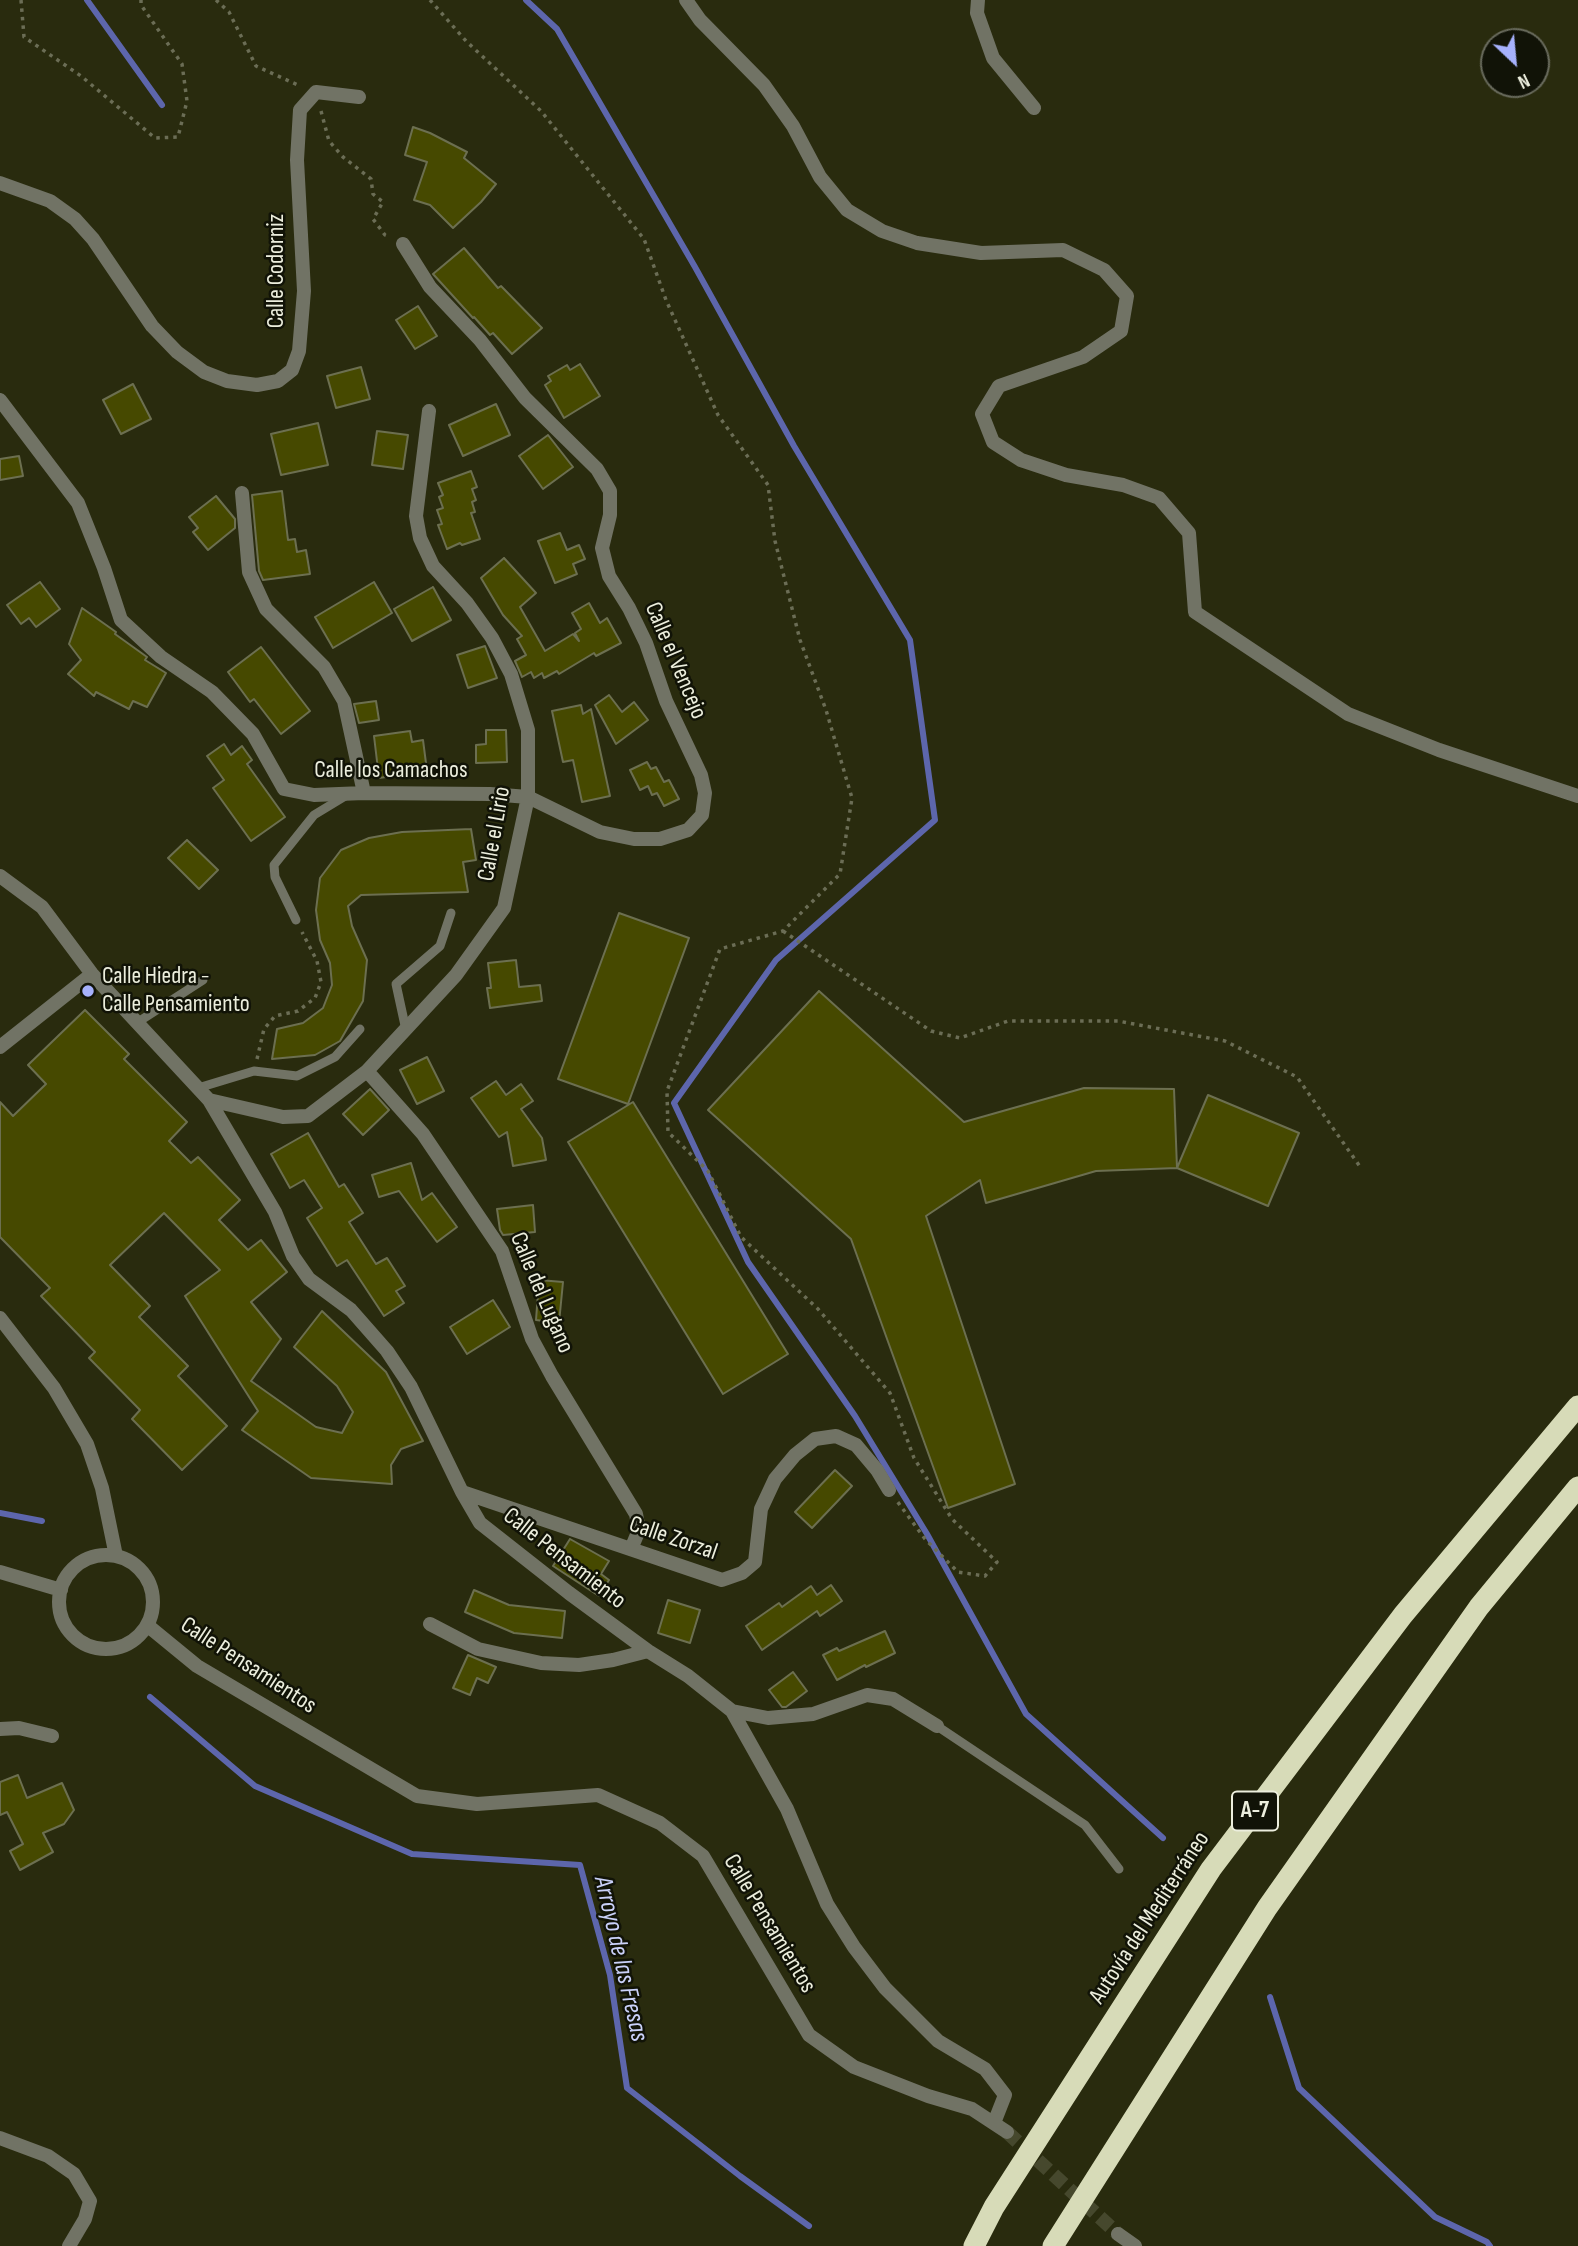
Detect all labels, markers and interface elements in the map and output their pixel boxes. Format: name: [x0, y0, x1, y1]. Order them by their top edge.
north arrow: [1480, 28, 1550, 98]
text: N: [1514, 68, 1533, 93]
street label: Calle Codorniz: [263, 214, 291, 328]
street label: Calle el Vencejo: [637, 598, 713, 724]
street label: Calle los Camachos: [314, 757, 468, 785]
street label: Calle el Lirio: [473, 785, 517, 883]
place label: Calle Hiedra - Calle Pensamiento: [102, 963, 250, 1019]
marker: Calle Hiedra - Calle Pensamiento: [80, 983, 96, 999]
street label: Calle del Lugano: [503, 1228, 579, 1358]
street label: Calle Pensamiento: [497, 1502, 631, 1616]
street label: Calle Zorzal: [625, 1510, 721, 1568]
street label: Calle Pensamientos: [175, 1611, 321, 1721]
road number: A-7: [1232, 1792, 1278, 1830]
street label: Autovía del Mediterráneo: [1084, 1826, 1216, 2010]
street label: Calle Pensamientos: [716, 1850, 822, 1998]
water label: Arroyo de las Fresas: [586, 1873, 654, 2045]

